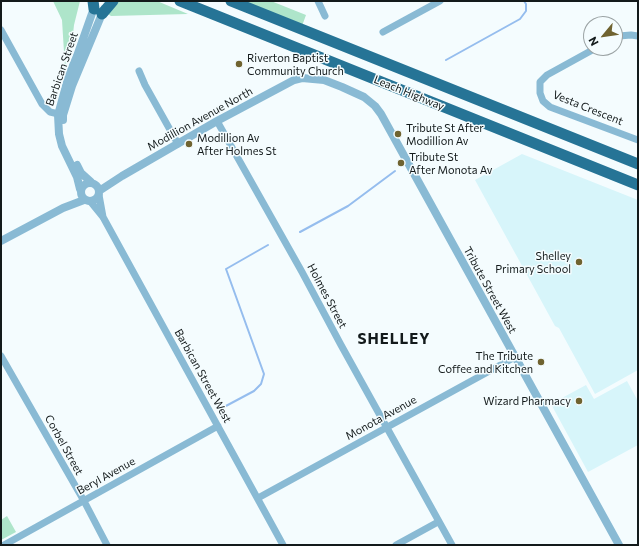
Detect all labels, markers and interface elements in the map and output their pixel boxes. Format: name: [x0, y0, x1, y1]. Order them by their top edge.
north arrow: [583, 16, 623, 56]
street label: Barbican Street: [43, 30, 81, 108]
text: N: [585, 35, 601, 48]
place label: Riverton Baptist Community Church: [247, 51, 344, 77]
marker: Riverton Baptist Community Church: [234, 59, 244, 69]
street label: Leach Highway: [372, 73, 446, 113]
street label: Modillion Avenue North: [145, 85, 255, 153]
street label: Vesta Crescent: [551, 88, 625, 128]
place label: Tribute St After Modillion Av: [406, 121, 484, 147]
marker: Tribute St After Modillion Av: [393, 129, 403, 139]
place label: Modillion Av After Holmes St: [197, 131, 276, 157]
marker: Modillion Av After Holmes St: [184, 139, 194, 149]
place label: Tribute St After Monota Av: [409, 150, 493, 176]
marker: Tribute St After Monota Av: [396, 158, 406, 168]
street label: Tribute Street West: [461, 244, 519, 336]
place label: Shelley Primary School: [495, 249, 571, 275]
marker: Shelley Primary School: [574, 257, 584, 267]
street label: Holmes Street: [304, 261, 350, 331]
street label: Barbican Street West: [172, 327, 234, 425]
district label: SHELLEY: [358, 330, 430, 348]
place label: The Tribute Coffee and Kitchen: [438, 349, 533, 375]
marker: The Tribute Coffee and Kitchen: [536, 357, 546, 367]
street label: Monota Avenue: [343, 393, 419, 443]
place label: Wizard Pharmacy: [483, 394, 571, 408]
marker: Wizard Pharmacy: [574, 396, 584, 406]
street label: Corbel Street: [42, 413, 86, 477]
street label: Beryl Avenue: [75, 455, 137, 497]

